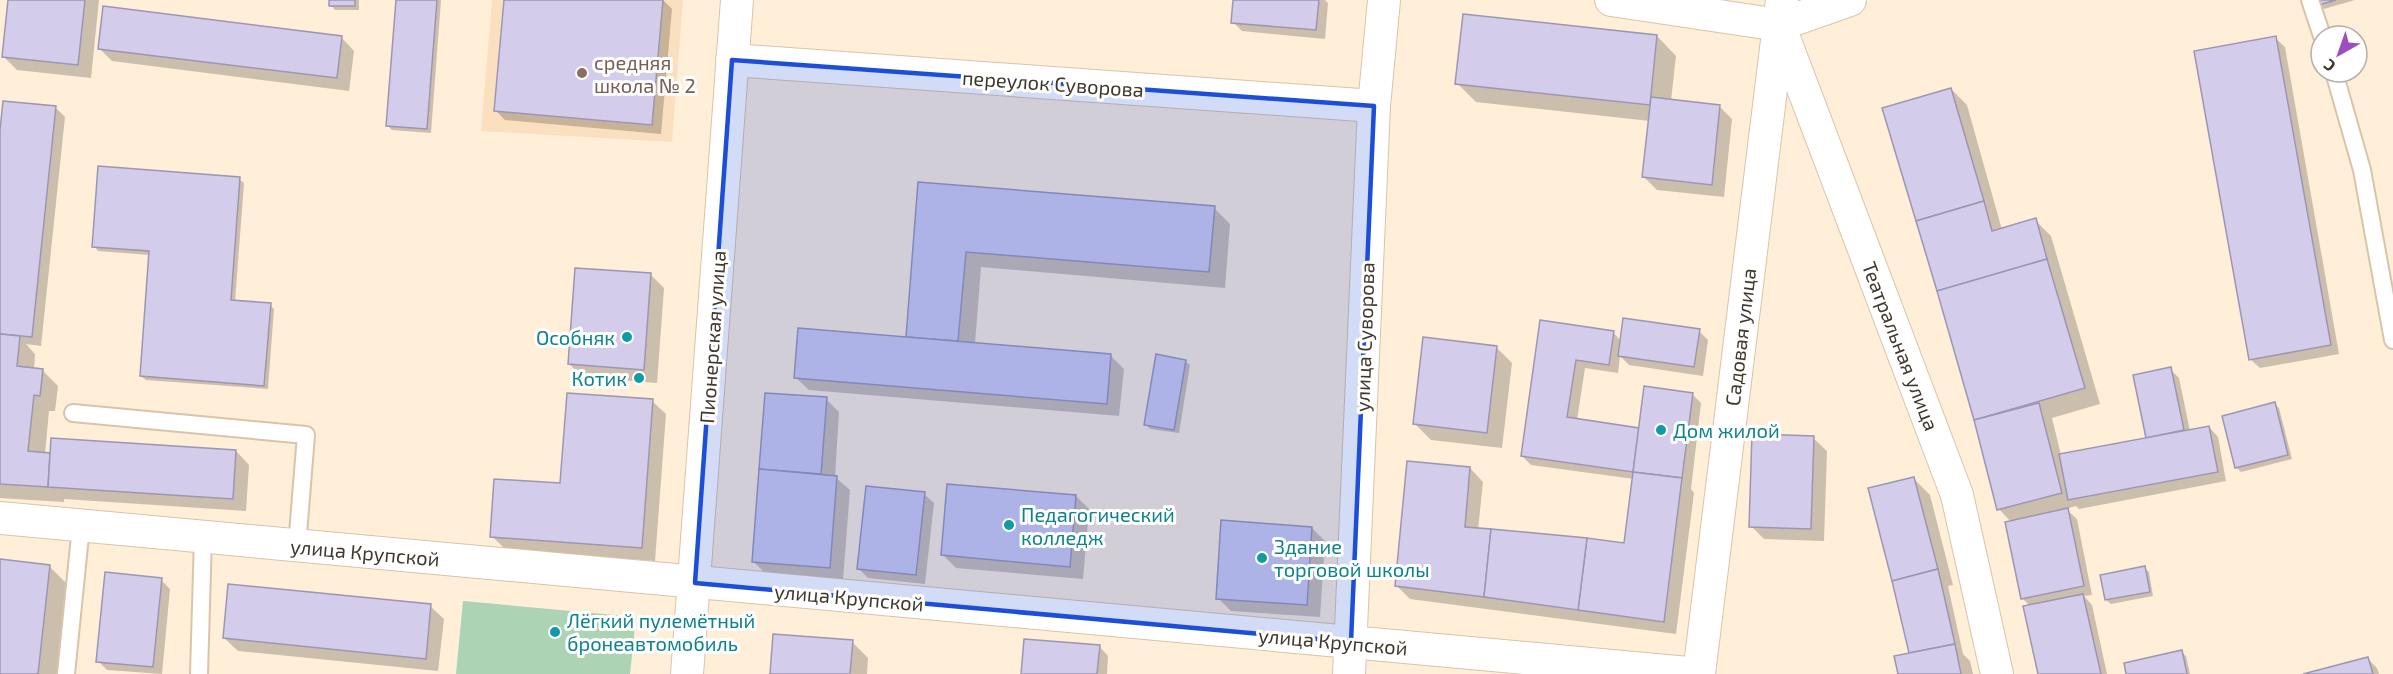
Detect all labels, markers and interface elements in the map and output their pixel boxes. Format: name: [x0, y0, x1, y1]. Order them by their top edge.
north arrow: [2309, 24, 2369, 84]
place label: средняя школа № 2: [594, 50, 696, 97]
text: С: [2319, 56, 2339, 76]
street label: переулок Суворова: [961, 65, 1145, 102]
marker: средняя школа № 2: [575, 66, 589, 80]
street label: Пионерская улица: [694, 250, 731, 424]
street label: Театральная улица: [1857, 258, 1944, 434]
street label: улица Суворова: [1349, 262, 1380, 412]
street label: Садовая улица: [1720, 267, 1761, 407]
place label: Особняк: [536, 325, 615, 349]
marker: Особняк: [620, 330, 634, 344]
place label: Котик: [572, 366, 627, 390]
marker: Котик: [632, 371, 646, 385]
place label: Дом жилой: [1673, 418, 1780, 442]
marker: Дом жилой: [1654, 423, 1668, 437]
place label: Педагогический колледж: [1021, 502, 1175, 549]
marker: Педагогический колледж: [1002, 518, 1016, 532]
street label: улица Крупской: [289, 534, 441, 571]
place label: Здание торговой школы: [1274, 534, 1430, 581]
marker: Здание торговой школы: [1255, 551, 1269, 565]
street label: улица Крупской: [773, 579, 925, 616]
place label: Лёгкий пулемётный бронеавтомобиль: [567, 608, 755, 655]
street label: улица Крупской: [1257, 623, 1409, 660]
marker: Лёгкий пулемётный бронеавтомобиль: [548, 625, 562, 639]

